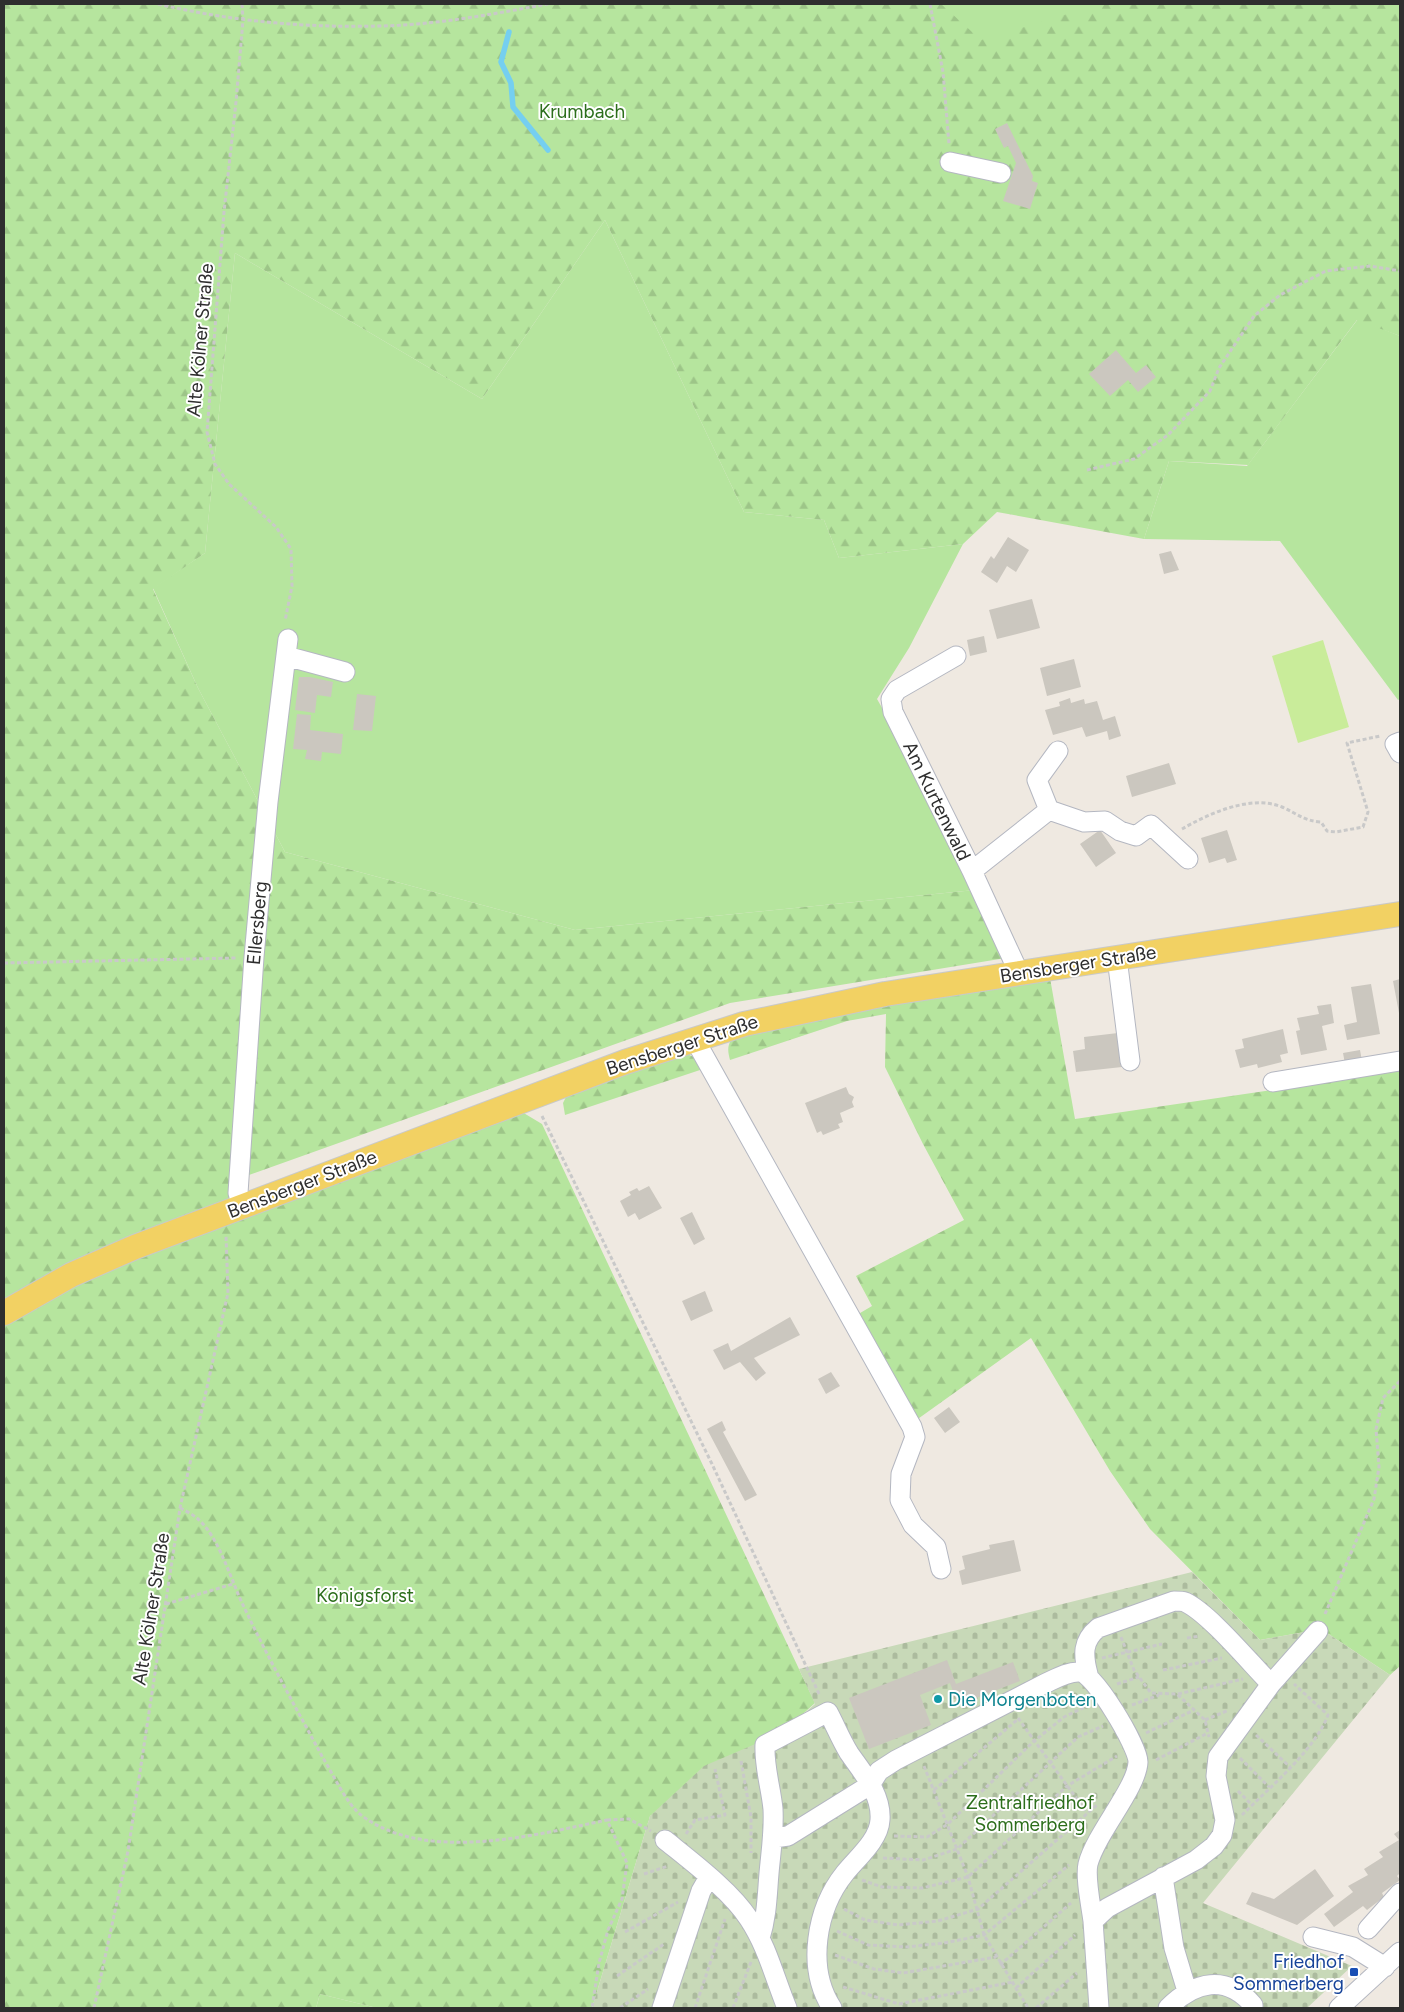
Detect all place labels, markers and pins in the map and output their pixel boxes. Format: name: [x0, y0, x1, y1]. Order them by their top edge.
place label: Die Morgenboten: [948, 1688, 1096, 1711]
marker: Die Morgenboten: [932, 1693, 944, 1705]
place label: Friedhof Sommerberg: [1233, 1950, 1344, 1995]
marker: Friedhof Sommerberg: [1348, 1966, 1360, 1978]

